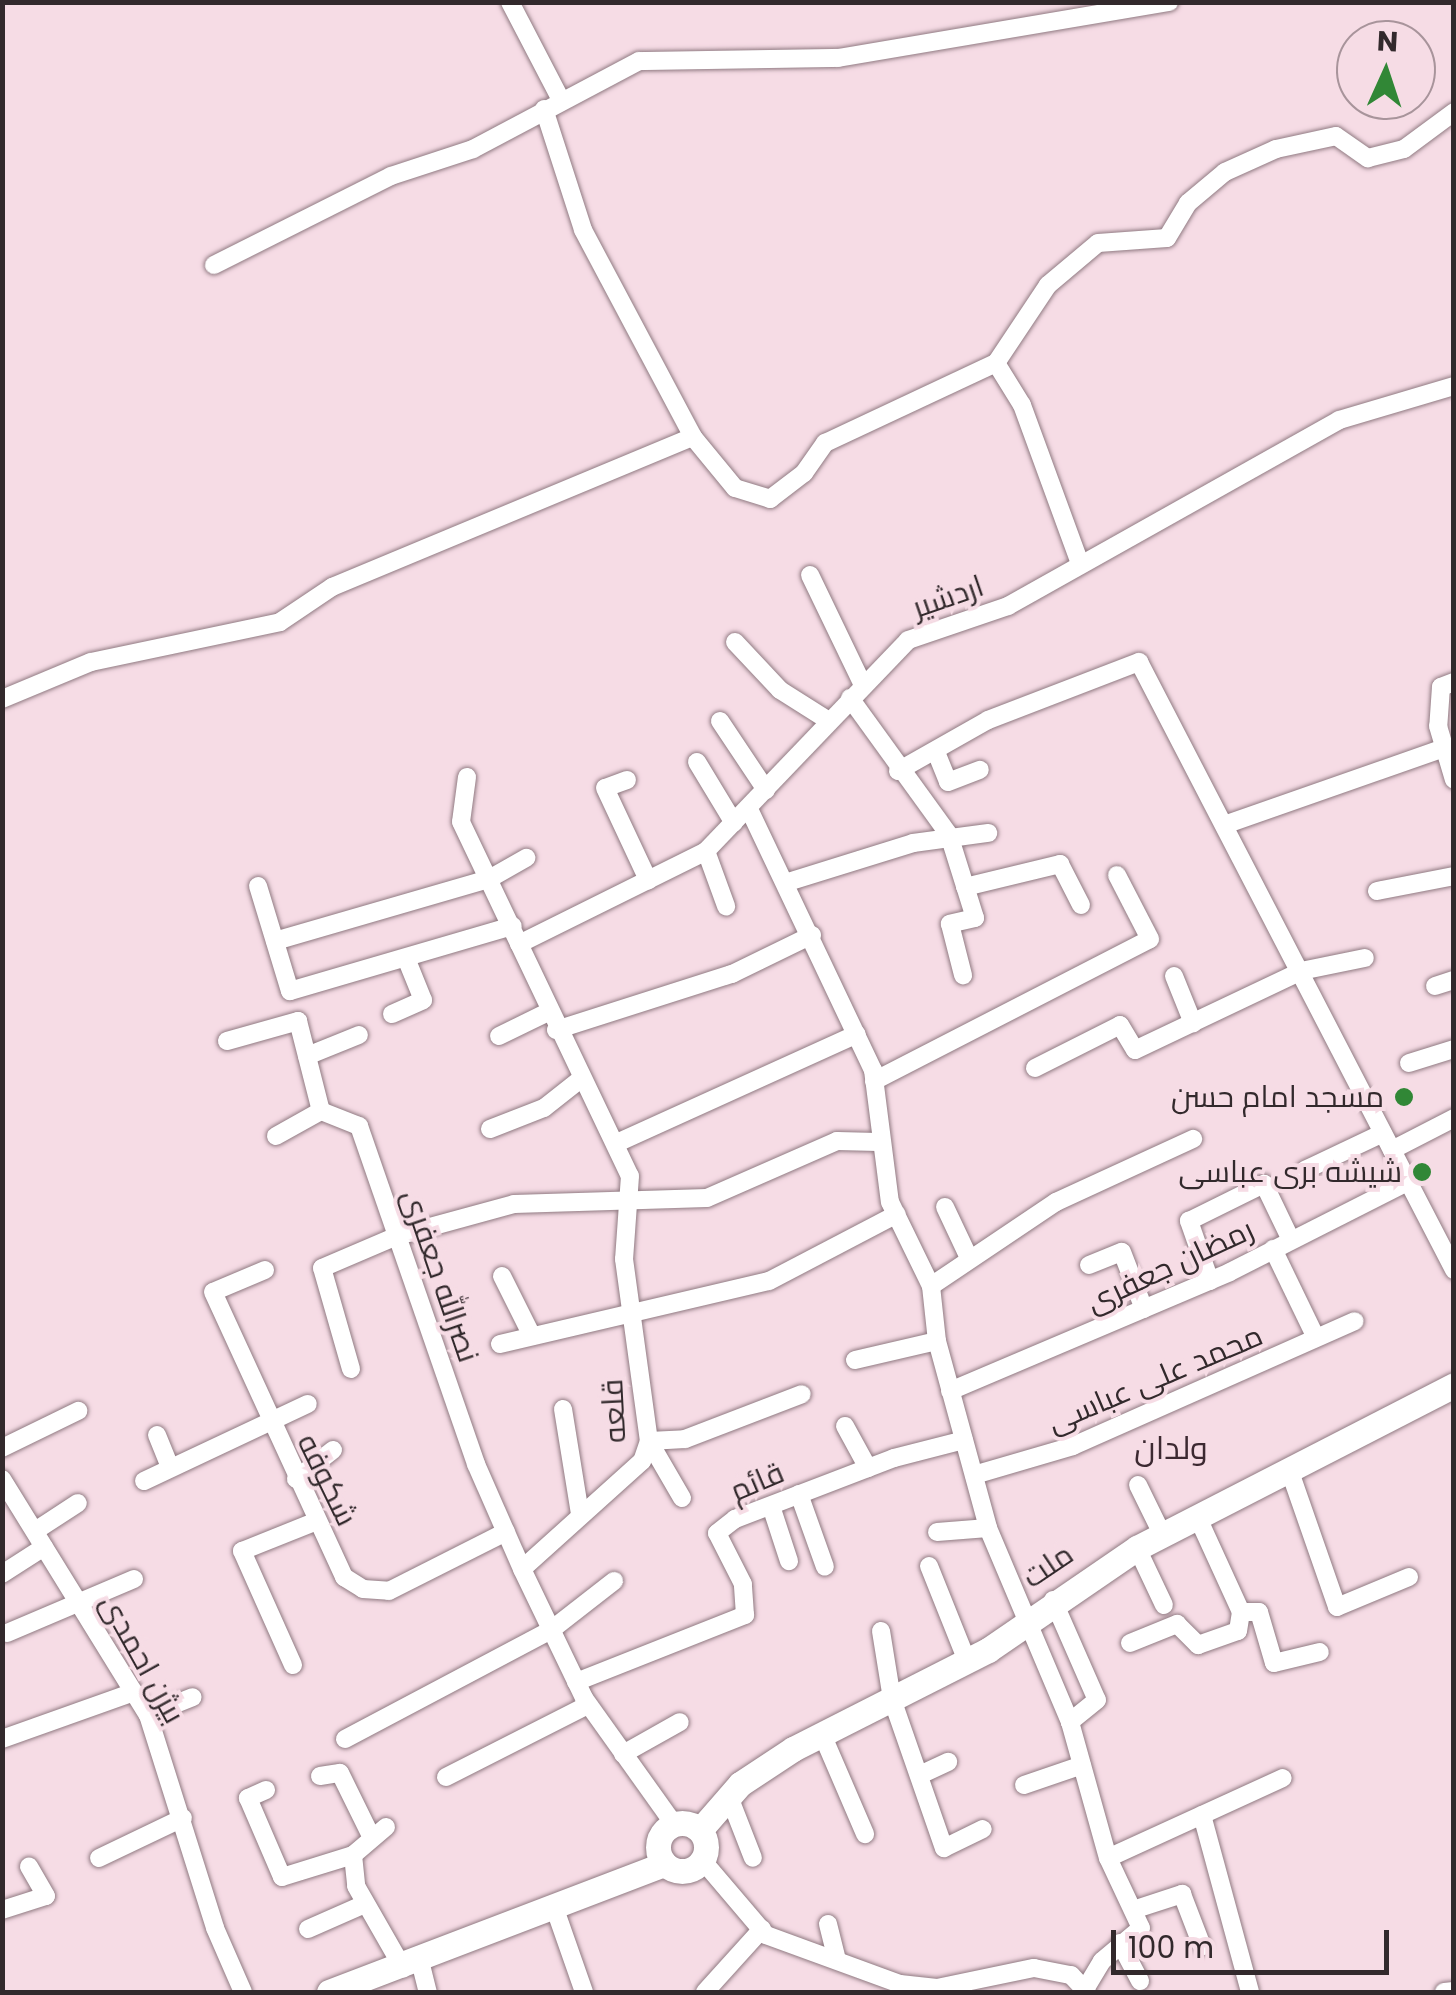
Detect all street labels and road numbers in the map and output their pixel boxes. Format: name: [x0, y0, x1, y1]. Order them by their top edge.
street label: اردشیر: [908, 568, 988, 626]
street label: نصرالله جعفری: [394, 1185, 486, 1367]
street label: رمضان جعفری: [1081, 1212, 1259, 1320]
street label: محمد علی عباسی: [1042, 1318, 1268, 1440]
street label: قلعه: [594, 1378, 634, 1444]
street label: شکوفه: [289, 1428, 365, 1532]
street label: قائم: [725, 1455, 789, 1509]
street label: ملت: [1016, 1536, 1080, 1596]
street label: بیژن احمدی: [92, 1588, 192, 1730]

